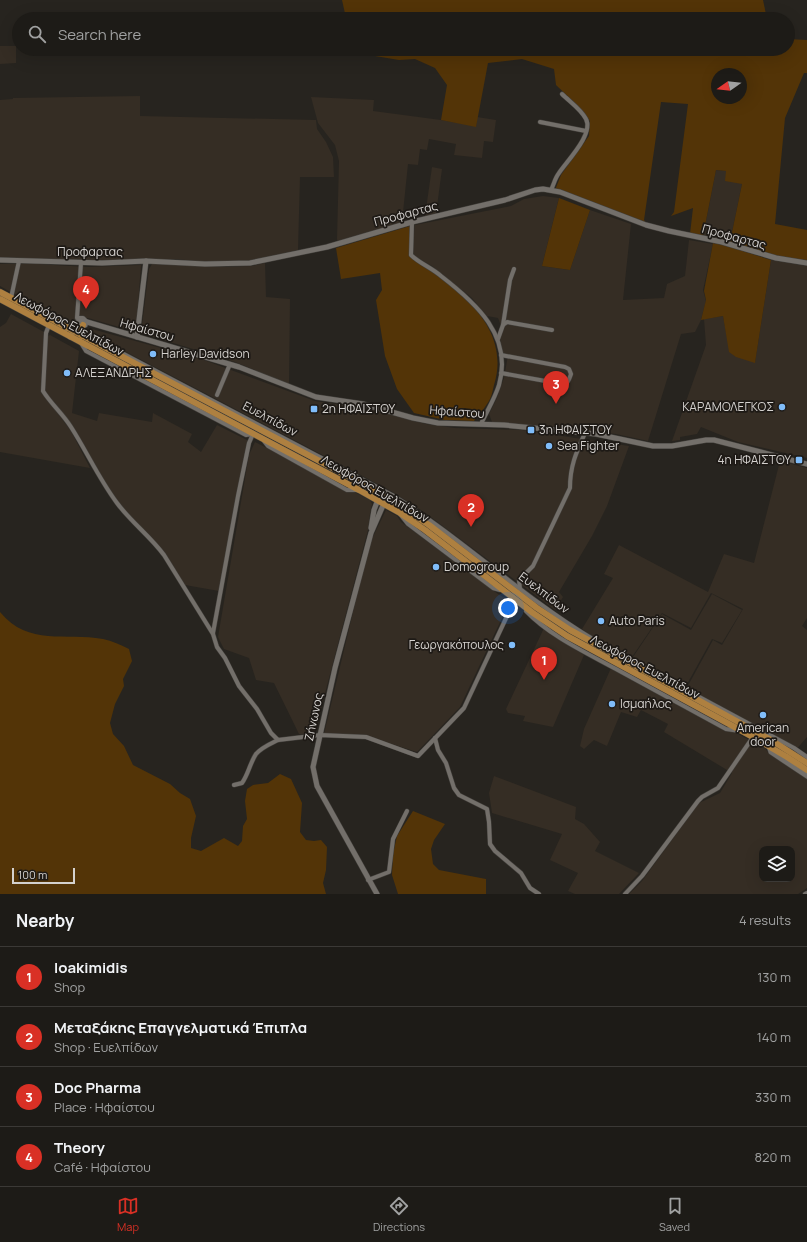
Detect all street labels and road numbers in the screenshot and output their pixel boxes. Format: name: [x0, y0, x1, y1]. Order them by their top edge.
street label: Προφαρτας: [372, 197, 440, 230]
street label: Προφαρτας: [700, 220, 768, 253]
street label: Προφαρτας: [57, 243, 123, 260]
street label: Λεωφόρος Ευελπίδων: [12, 288, 127, 360]
street label: Ηφαίστου: [118, 314, 176, 345]
street label: Ευελπίδων: [240, 397, 301, 440]
street label: Ηφαίστου: [429, 401, 485, 422]
street label: Λεωφόρος Ευελπίδων: [318, 451, 432, 526]
street label: Ευελπίδων: [515, 568, 573, 617]
street label: Λεωφόρος Ευελπίδων: [588, 631, 703, 703]
street label: Ζήνωνος: [300, 691, 327, 743]

